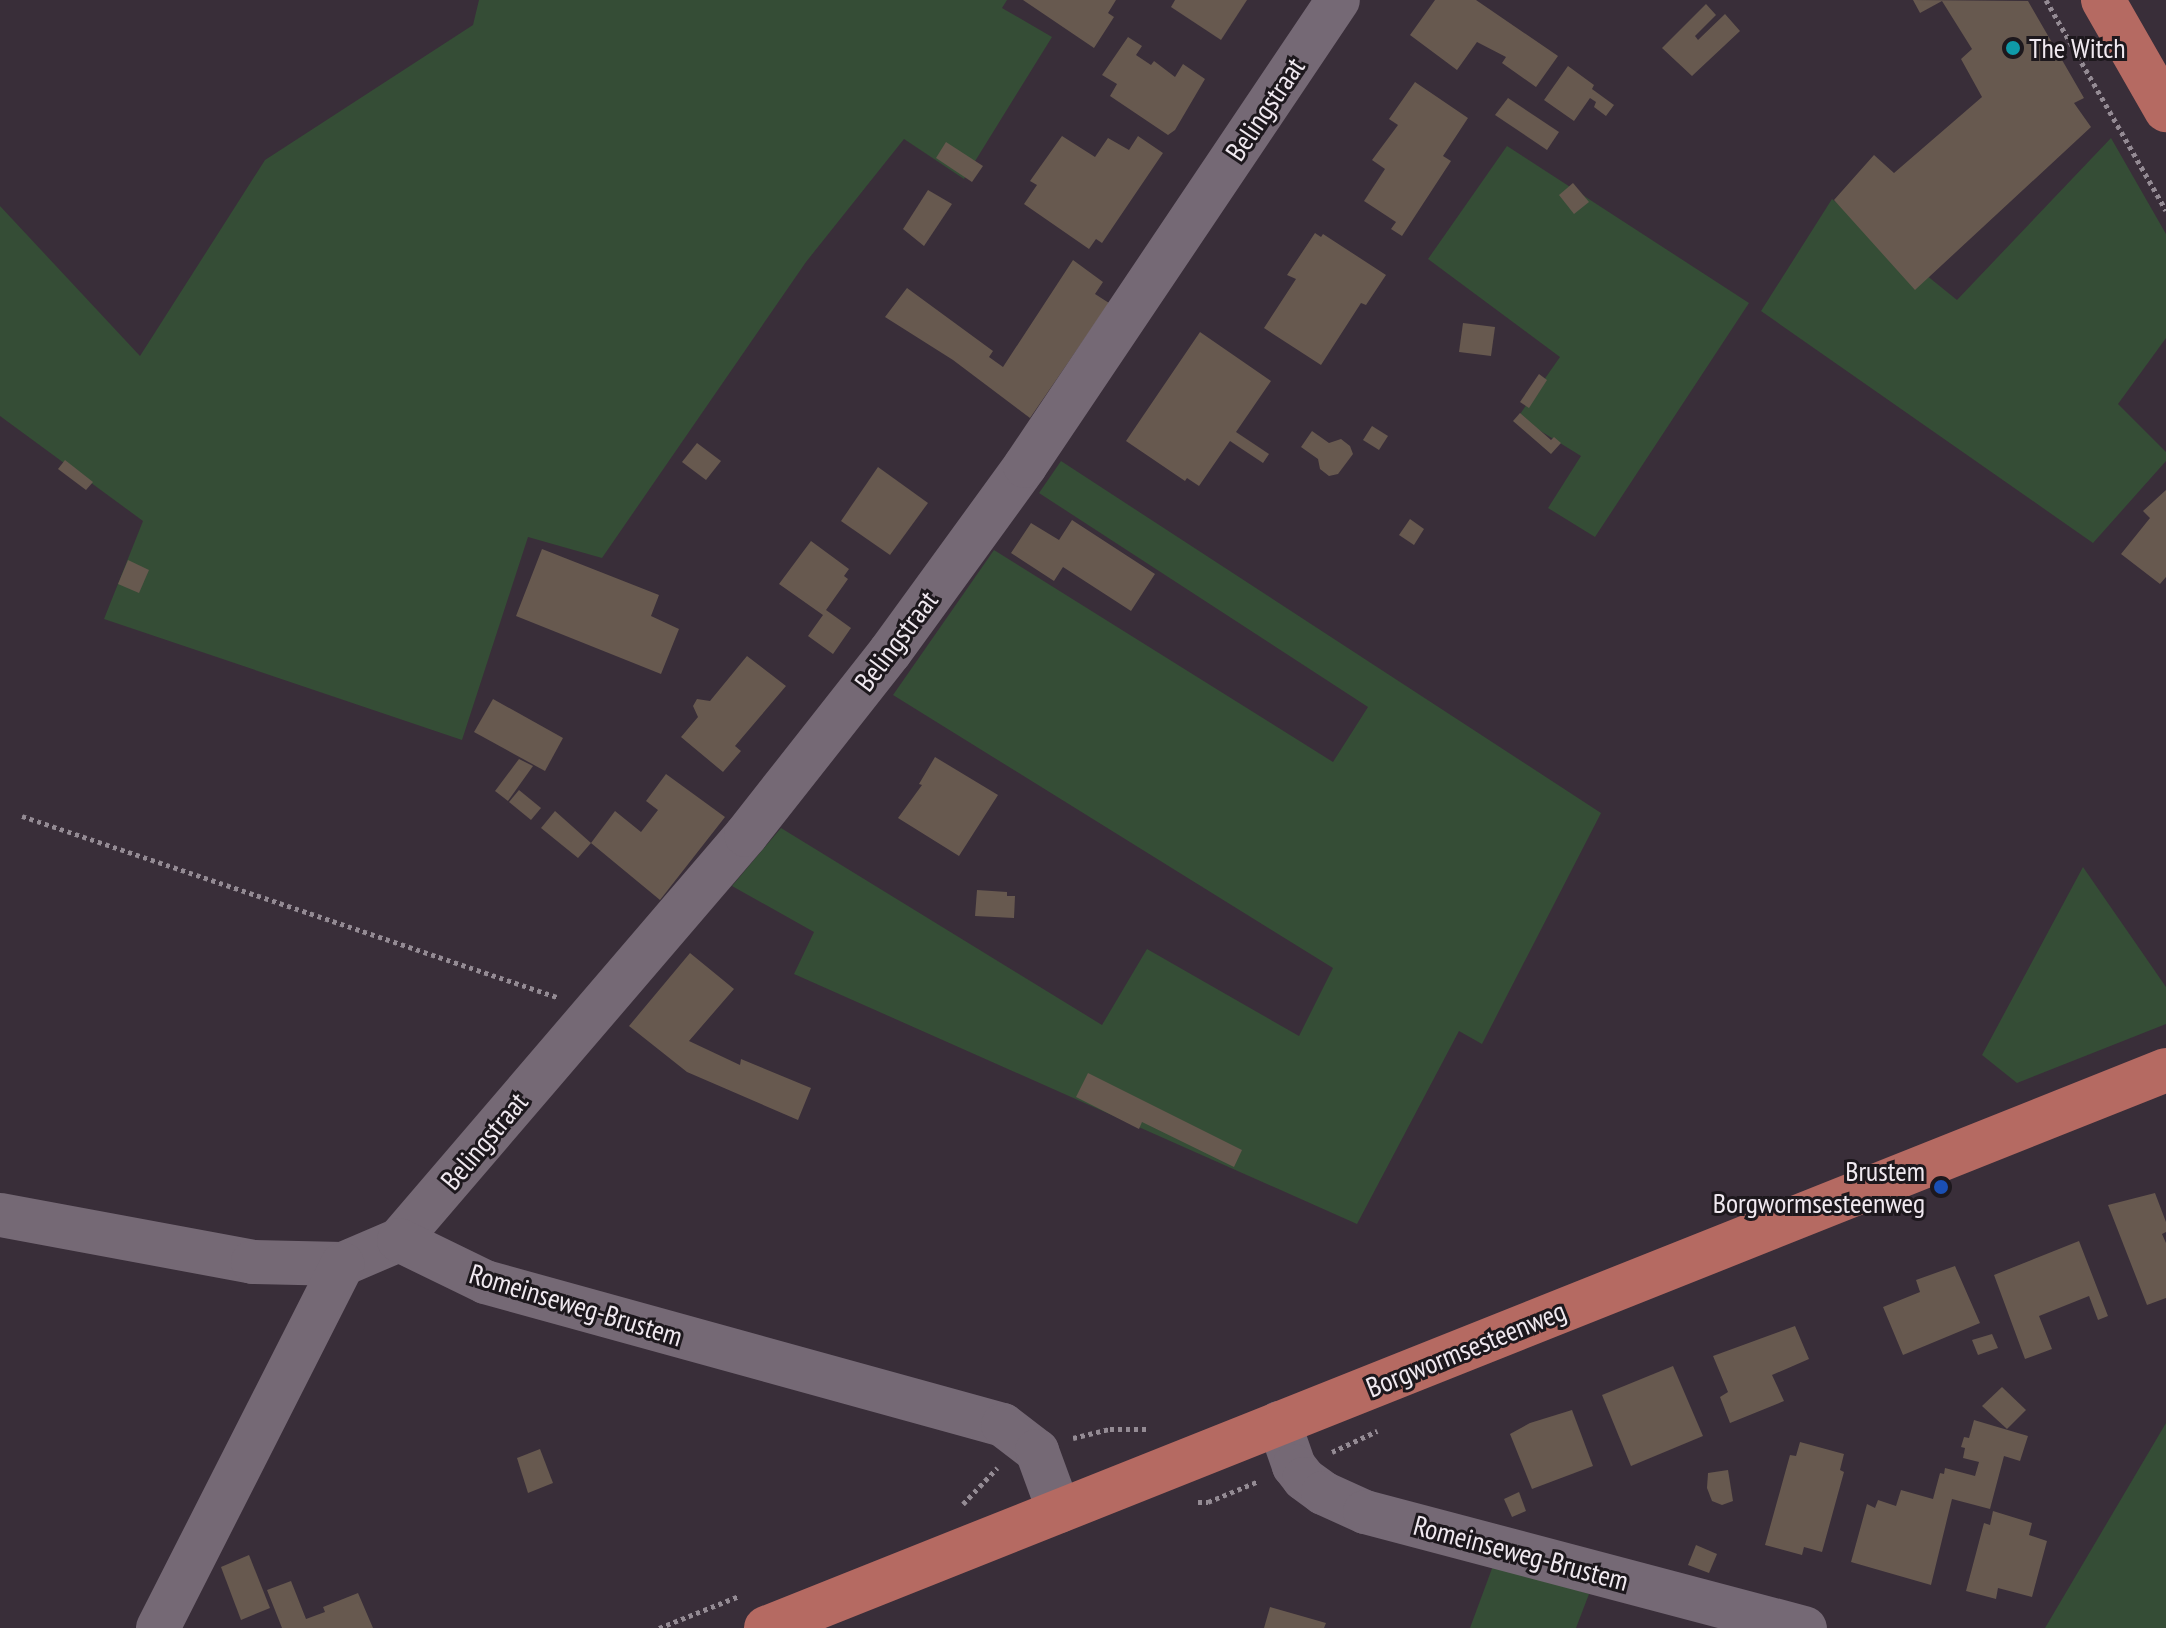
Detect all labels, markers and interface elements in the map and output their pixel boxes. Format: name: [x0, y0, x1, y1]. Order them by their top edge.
place label: The Witch: [2029, 31, 2126, 65]
marker: The Witch: [2004, 39, 2022, 57]
street label: Belingstraat: [1218, 51, 1312, 167]
street label: Belingstraat: [847, 584, 945, 698]
street label: Belingstraat: [434, 1086, 534, 1196]
place label: Brustem Borgwormsesteenweg: [1713, 1154, 1925, 1220]
marker: Brustem Borgwormsesteenweg: [1932, 1178, 1950, 1196]
street label: Romeinseweg-Brustem: [465, 1257, 687, 1353]
street label: Borgwormsesteenweg: [1361, 1294, 1571, 1404]
street label: Romeinseweg-Brustem: [1410, 1508, 1632, 1598]

